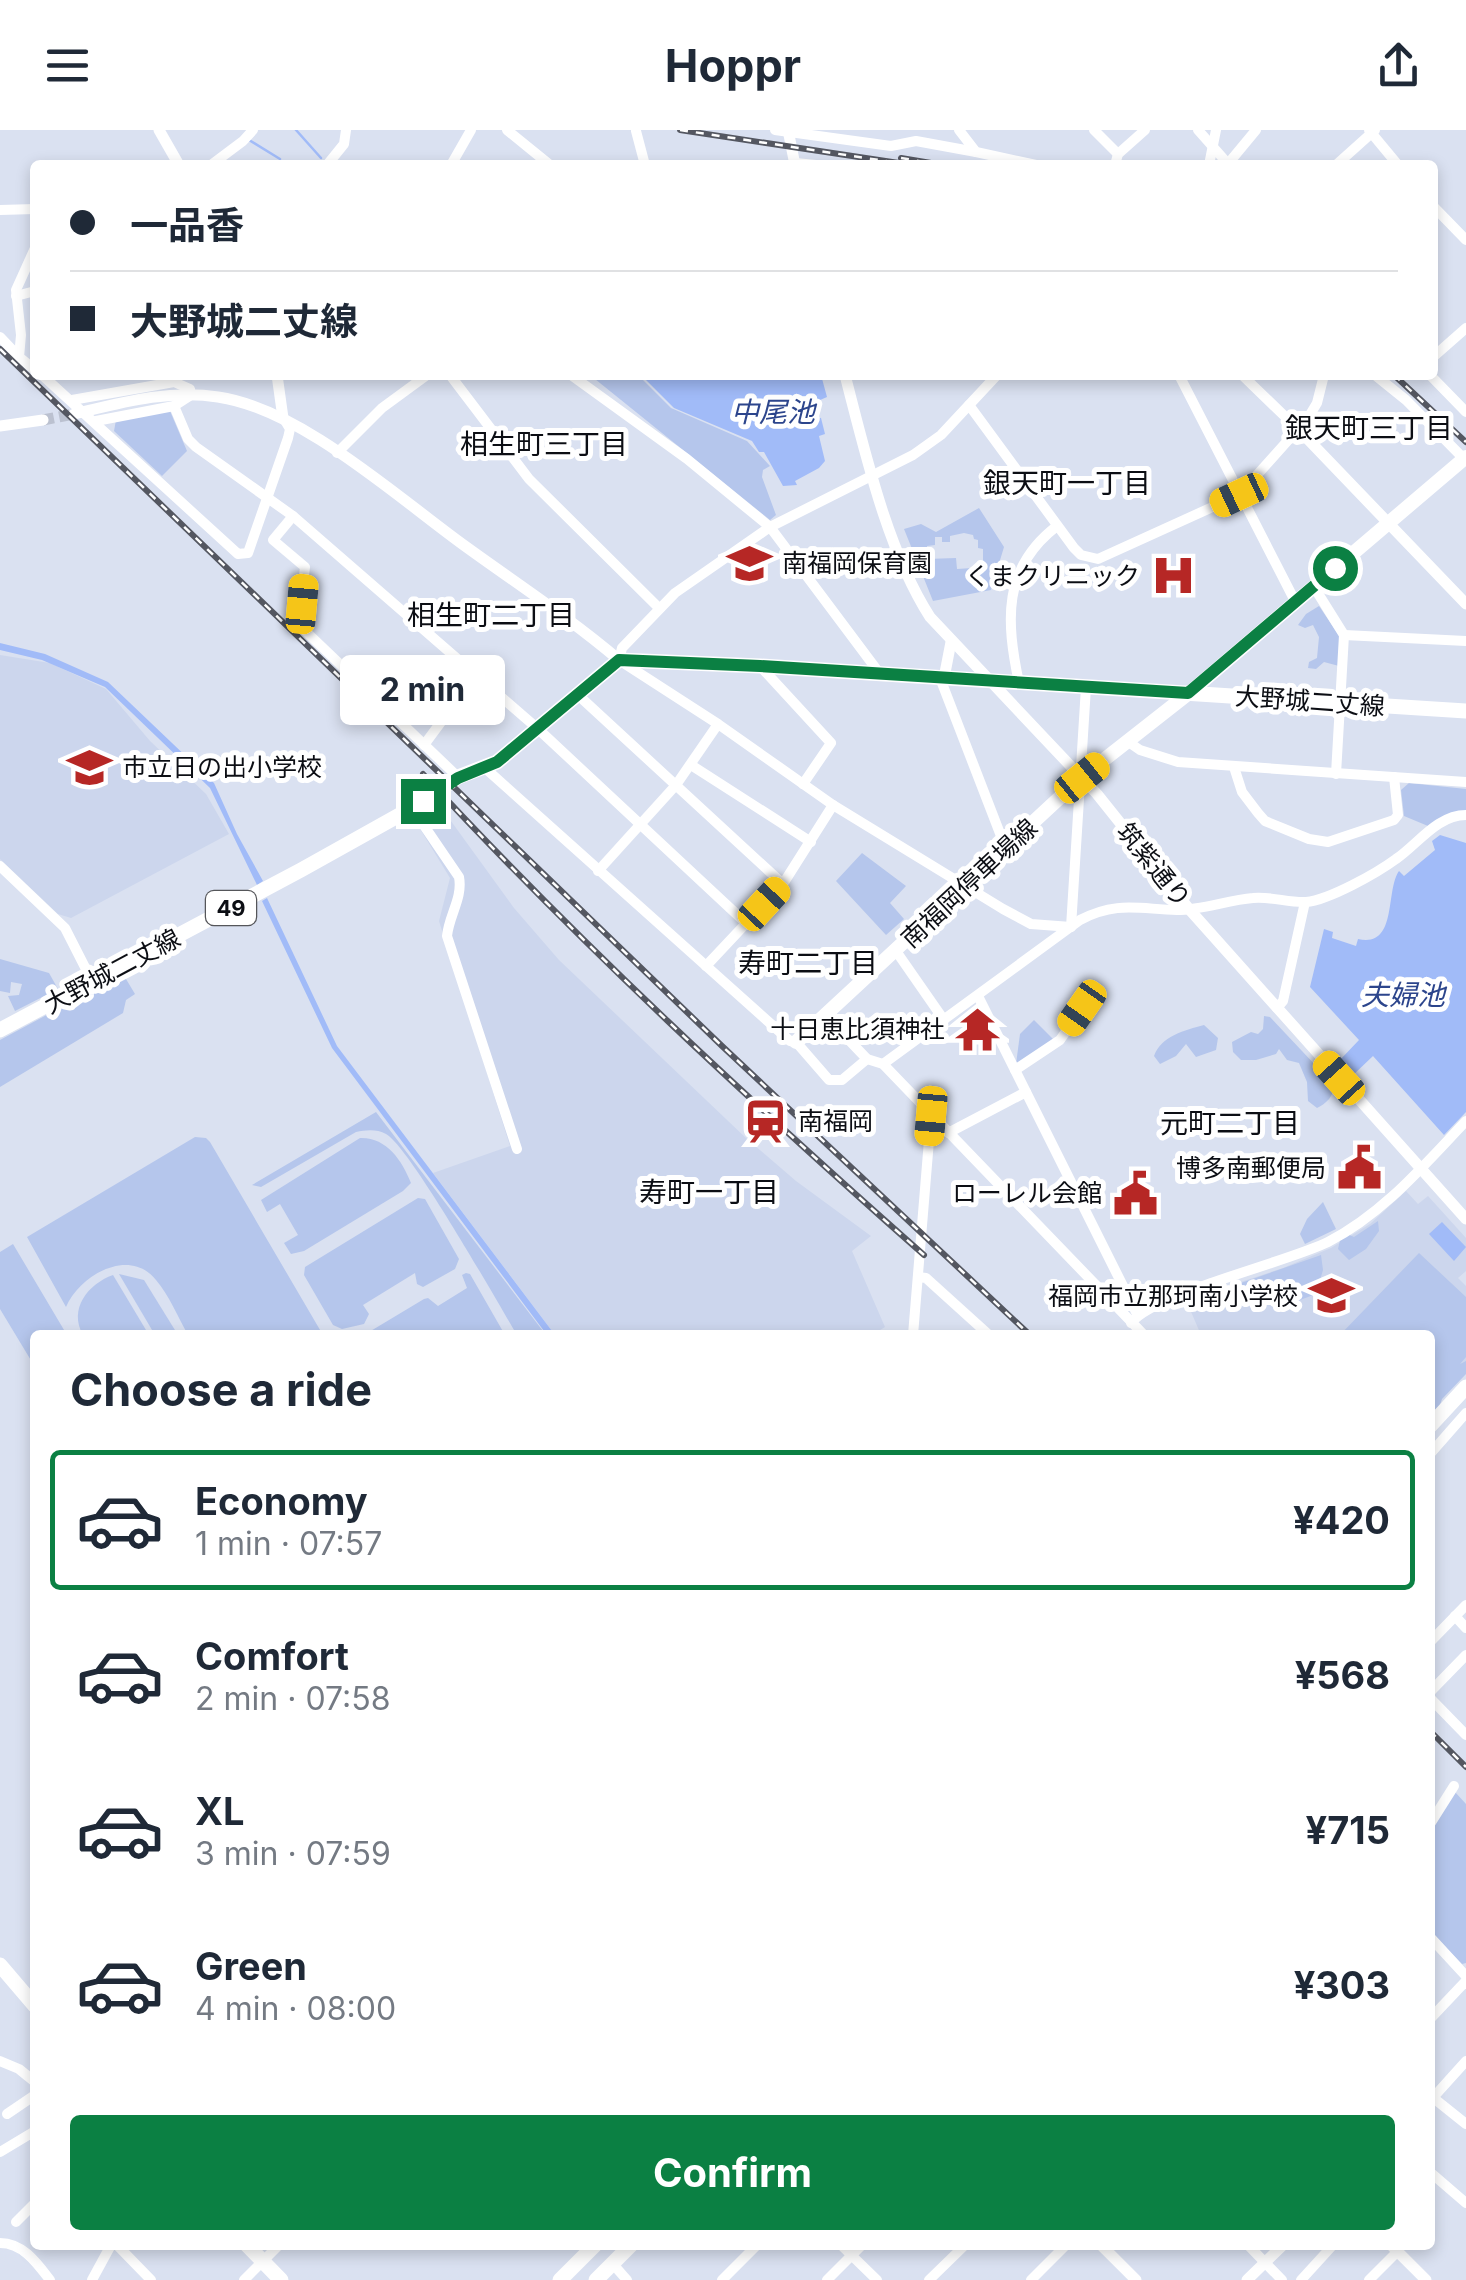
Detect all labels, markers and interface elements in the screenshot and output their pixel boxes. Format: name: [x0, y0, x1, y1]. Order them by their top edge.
icon: menu: [40, 38, 95, 93]
text: Hoppr: [665, 38, 801, 93]
icon: share: [1371, 38, 1426, 93]
text: 一品香: [130, 202, 244, 248]
text: 大野城二丈線: [130, 298, 358, 344]
water label: 中尾池: [731, 395, 818, 429]
district label: 銀天町三丁目: [1285, 411, 1453, 445]
district label: 相生町三丁目: [460, 427, 628, 461]
district label: 銀天町一丁目: [983, 466, 1151, 500]
car: [1205, 469, 1273, 521]
school or university icon: 南福岡保育園: [725, 539, 773, 587]
route start: [1313, 546, 1358, 591]
place label: 南福岡保育園: [782, 548, 932, 578]
hospital icon: くまクリニック: [1149, 552, 1197, 600]
place label: くまクリニック: [965, 561, 1140, 591]
car: [284, 573, 320, 635]
district label: 相生町二丁目: [407, 598, 575, 632]
callout: 2 min: [340, 656, 506, 726]
text: 2 min: [380, 670, 465, 709]
street label: 大野城二丈線: [1234, 681, 1386, 721]
school or university icon: 市立日の出小学校: [65, 743, 113, 791]
car: [1049, 747, 1115, 809]
place label: 市立日の出小学校: [122, 752, 322, 782]
route end: [401, 779, 446, 824]
street label: 南福岡停車場線: [895, 812, 1043, 954]
street label: 筑紫通り: [1111, 817, 1197, 913]
car: [733, 872, 795, 936]
road number: 49: [206, 891, 256, 925]
street label: 大野城二丈線: [39, 923, 185, 1019]
district label: 寿町二丁目: [738, 946, 878, 980]
car: [1053, 975, 1111, 1041]
water label: 夫婦池: [1361, 978, 1448, 1012]
temple icon: 十日恵比須神社: [954, 1005, 1002, 1053]
place label: 十日恵比須神社: [770, 1014, 945, 1044]
car: [1308, 1046, 1370, 1110]
car: [913, 1085, 949, 1147]
station icon: 南福岡: [741, 1097, 789, 1145]
place label: 南福岡: [798, 1106, 873, 1136]
district label: 元町二丁目: [1160, 1106, 1300, 1140]
public building icon: 博多南郵便局: [1335, 1144, 1383, 1192]
place label: 博多南郵便局: [1176, 1153, 1326, 1183]
public building icon: ローレル会館: [1111, 1169, 1159, 1217]
district label: 寿町一丁目: [639, 1175, 779, 1209]
place label: ローレル会館: [952, 1178, 1102, 1208]
school or university icon: 福岡市立那珂南小学校: [1307, 1272, 1355, 1320]
place label: 福岡市立那珂南小学校: [1048, 1281, 1298, 1311]
text: Choose a ride: [70, 1362, 372, 1417]
icon: car: [75, 1475, 165, 1565]
text: Economy: [195, 1478, 368, 1524]
text: ¥420: [1293, 1497, 1390, 1543]
text: 1 min · 07:57: [195, 1524, 382, 1563]
icon: car: [75, 1630, 165, 1720]
text: Comfort: [195, 1633, 349, 1679]
text: ¥568: [1295, 1652, 1390, 1698]
text: 2 min · 07:58: [195, 1679, 390, 1718]
icon: car: [75, 1785, 165, 1875]
text: XL: [195, 1788, 245, 1834]
text: ¥715: [1306, 1807, 1390, 1853]
text: 3 min · 07:59: [195, 1834, 391, 1873]
icon: car: [75, 1940, 165, 2030]
text: Green: [195, 1943, 307, 1989]
text: ¥303: [1294, 1962, 1390, 2008]
text: 4 min · 08:00: [195, 1989, 396, 2028]
button: Confirm: [70, 2115, 1395, 2230]

